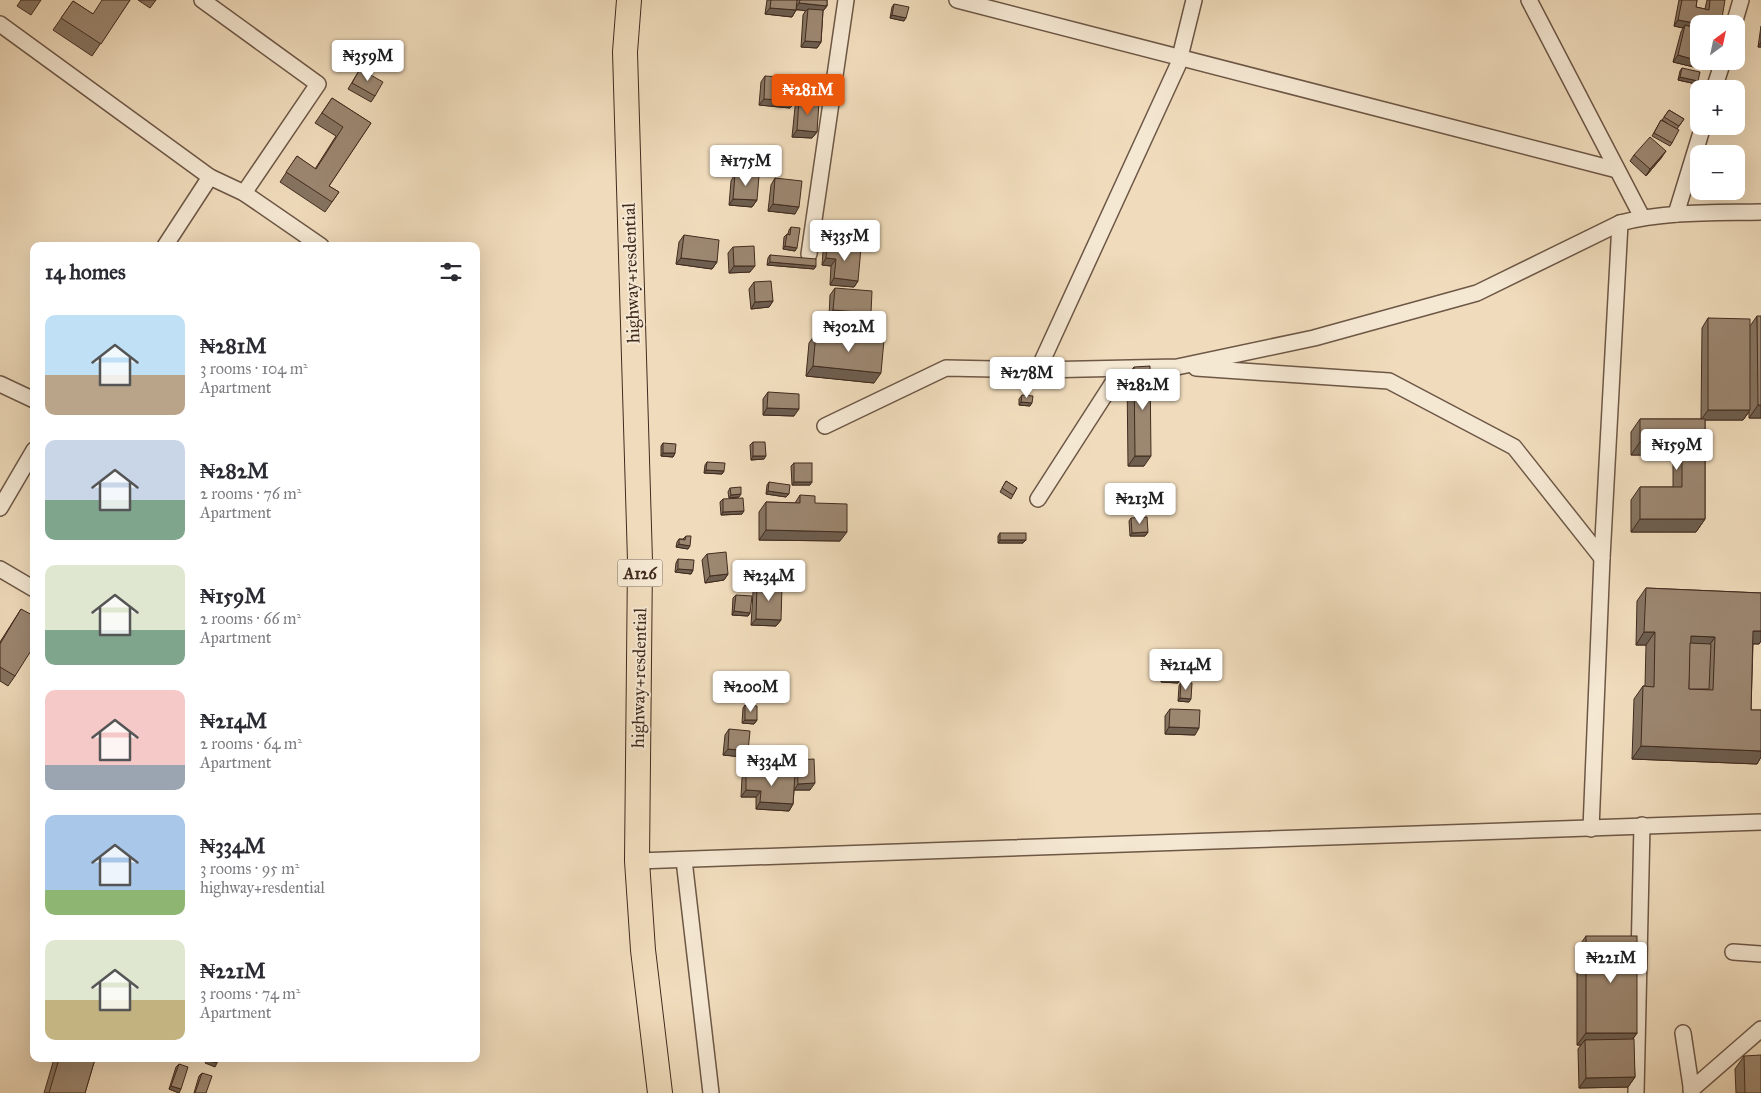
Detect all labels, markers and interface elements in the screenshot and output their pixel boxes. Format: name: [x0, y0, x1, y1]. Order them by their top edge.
north arrow: [1690, 15, 1745, 70]
map controls: [1690, 15, 1745, 200]
pin: ₦359M: [333, 39, 403, 82]
text: ₦359M: [343, 46, 393, 65]
pin: ₦281M: [773, 74, 843, 116]
text: ₦281M: [783, 80, 833, 99]
button: +: [1690, 80, 1745, 135]
pin: ₦175M: [711, 144, 781, 187]
button: −: [1690, 145, 1745, 200]
text: ₦175M: [721, 151, 771, 170]
street label: highway+resdential: [618, 202, 645, 344]
pin: ₦335M: [810, 220, 880, 262]
text: ₦335M: [821, 226, 869, 245]
icon: filters: [437, 258, 465, 286]
text: 14 homes: [45, 259, 126, 285]
pin: ₦302M: [814, 310, 884, 353]
text: ₦302M: [823, 317, 875, 336]
text: ₦281M: [200, 333, 267, 359]
icon: home: [85, 335, 145, 395]
pin: ₦278M: [992, 356, 1062, 399]
text: 3 rooms · 104 m²: [200, 359, 308, 378]
text: ₦278M: [1001, 363, 1053, 382]
pin: ₦282M: [1108, 368, 1178, 411]
text: ₦282M: [1117, 375, 1169, 394]
text: Apartment: [200, 378, 272, 397]
pin: ₦159M: [1642, 428, 1712, 471]
text: ₦159M: [1652, 435, 1702, 454]
text: ₦282M: [200, 458, 269, 484]
icon: home: [85, 460, 145, 520]
pin: ₦213M: [1105, 482, 1175, 525]
text: 2 rooms · 76 m²: [200, 484, 301, 503]
text: ₦213M: [1116, 489, 1164, 508]
text: Apartment: [200, 503, 272, 522]
road number: A126: [618, 560, 662, 586]
pin: ₦234M: [734, 560, 804, 602]
text: ₦234M: [743, 566, 795, 585]
text: ₦159M: [200, 583, 266, 609]
icon: home: [85, 585, 145, 645]
street label: highway+resdential: [627, 608, 652, 748]
text: 2 rooms · 66 m²: [200, 609, 301, 628]
text: Apartment: [200, 628, 272, 647]
pin: ₦214M: [1151, 648, 1221, 691]
text: ₦214M: [1160, 655, 1212, 674]
pin: ₦200M: [716, 670, 786, 713]
text: ₦200M: [724, 677, 778, 696]
text: ₦214M: [200, 708, 267, 734]
icon: home: [85, 710, 145, 770]
text: 2 rooms · 64 m²: [200, 734, 302, 753]
pin: ₦334M: [737, 744, 807, 787]
text: ₦334M: [747, 751, 797, 770]
text: Apartment: [200, 753, 272, 772]
text: ₦334M: [200, 833, 265, 859]
icon: home: [85, 835, 145, 895]
text: 3 rooms · 95 m²: [200, 859, 299, 878]
text: highway+resdential: [200, 878, 325, 897]
pin: ₦221M: [1576, 942, 1646, 984]
text: ₦221M: [1586, 948, 1636, 967]
text: ₦221M: [200, 958, 266, 984]
icon: home: [85, 960, 145, 1020]
text: 3 rooms · 74 m²: [200, 984, 300, 1003]
text: Apartment: [200, 1003, 272, 1022]

